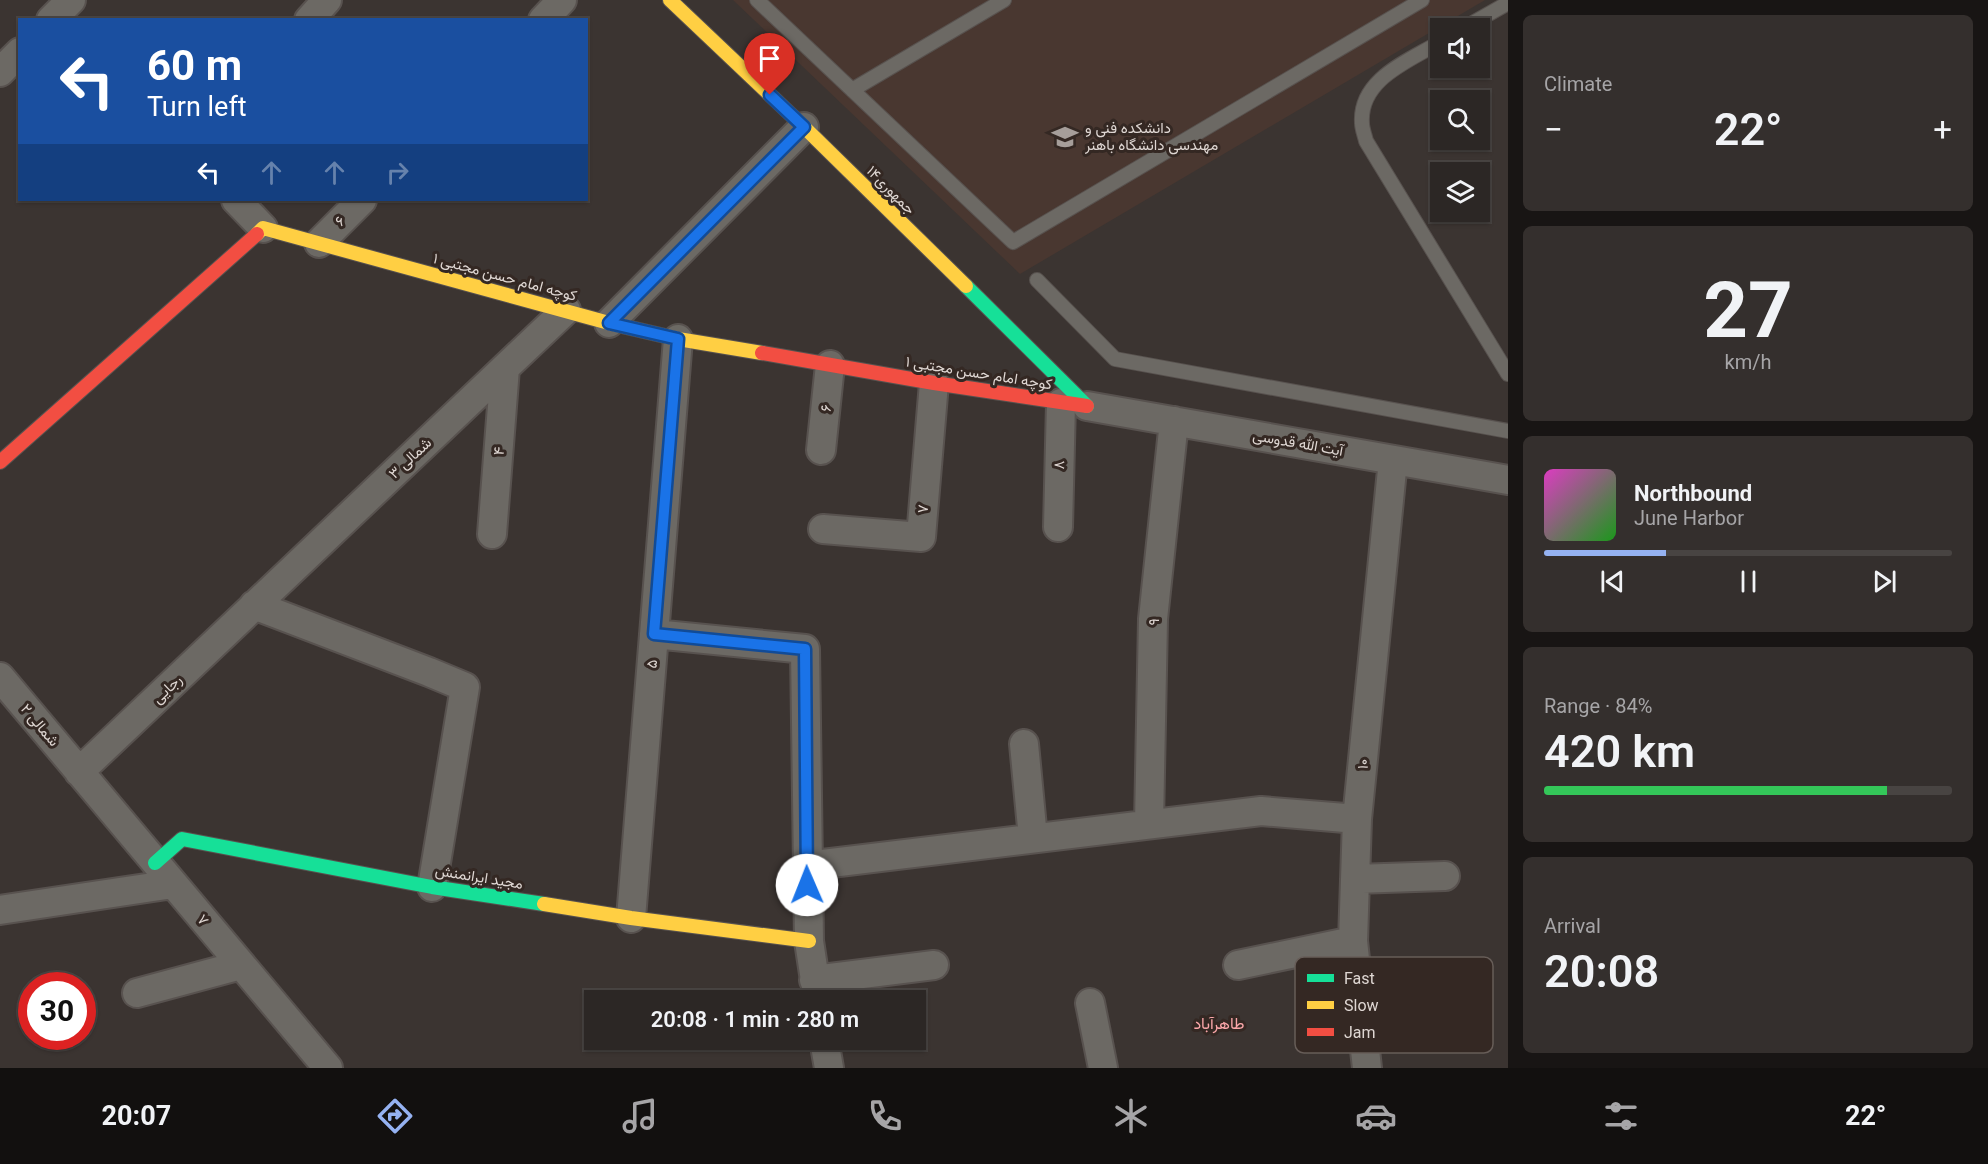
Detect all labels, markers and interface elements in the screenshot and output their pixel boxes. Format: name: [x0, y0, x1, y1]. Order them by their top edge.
map controls: [1430, 18, 1490, 222]
button: sound: [1430, 18, 1490, 78]
pin: [744, 33, 795, 95]
text: 60 m: [147, 41, 242, 90]
icon: left: [48, 42, 126, 120]
icon: arrive: [753, 42, 786, 75]
text: Climate: [1544, 72, 1612, 96]
button: search: [1430, 90, 1490, 150]
text: Turn left: [147, 91, 247, 123]
text: 22°: [1714, 103, 1782, 156]
text: −: [1544, 110, 1563, 149]
text: +: [1933, 110, 1952, 149]
place label: دانشکده فنی و مهندسی دانشگاه باهنر: [1084, 119, 1218, 155]
school or university icon: دانشکده فنی و مهندسی دانشگاه باهنر: [1050, 122, 1080, 152]
icon: left: [192, 156, 225, 189]
icon: ahead: [255, 156, 288, 189]
icon: ahead: [318, 156, 351, 189]
icon: right: [381, 156, 414, 189]
street label: جمهوری۱۴: [862, 162, 919, 219]
button: layers: [1430, 162, 1490, 222]
street label: ۶: [331, 212, 349, 230]
street label: کوچه امام حسن مجتبی ۱: [431, 249, 579, 306]
text: 27: [1703, 265, 1793, 356]
text: km/h: [1725, 350, 1771, 374]
street label: کوچه امام حسن مجتبی ۱: [904, 353, 1054, 395]
street label: ۶: [817, 403, 835, 413]
street label: آیت الله قدوسی: [1251, 426, 1346, 461]
street label: ۳ شمالی: [385, 434, 436, 483]
street label: ۴: [490, 446, 508, 456]
street label: ۸: [1050, 460, 1068, 470]
text: Northbound: [1634, 481, 1752, 506]
street label: ۷: [914, 504, 932, 514]
text: June Harbor: [1634, 506, 1744, 530]
icon: previous: [1596, 565, 1629, 598]
icon: pause: [1732, 565, 1765, 598]
icon: next: [1868, 565, 1901, 598]
street label: ۹: [1145, 618, 1163, 626]
street label: ۵: [643, 659, 661, 669]
street label: رجایی: [148, 671, 186, 708]
text: Range · 84%: [1544, 694, 1652, 718]
street label: ۲ شمالی: [16, 700, 63, 751]
text: 420 km: [1544, 725, 1695, 778]
street label: ۱۰: [1353, 758, 1373, 770]
position arrow: [775, 853, 839, 917]
street label: مجید ایرانمنش: [434, 861, 524, 894]
street label: ۷: [193, 911, 213, 929]
text: Arrival: [1544, 914, 1601, 938]
text: 20:08: [1544, 945, 1659, 998]
legend: [1295, 957, 1493, 1053]
text: Fast: [1344, 969, 1375, 988]
speed limit sign: 30: [18, 972, 96, 1050]
text: Slow: [1344, 996, 1379, 1015]
text: 20:08 · 1 min · 280 m: [651, 1007, 859, 1032]
district label: طاهرآباد: [1193, 1014, 1245, 1034]
text: Jam: [1344, 1023, 1376, 1042]
icon: directions: [374, 1095, 416, 1137]
icon: music: [619, 1095, 661, 1137]
icon: phone: [864, 1095, 906, 1137]
icon: climate: [1110, 1095, 1152, 1137]
icon: car: [1355, 1095, 1397, 1137]
icon: filters: [1600, 1095, 1642, 1137]
text: 20:07: [102, 1100, 171, 1132]
text: 22°: [1845, 1100, 1886, 1132]

